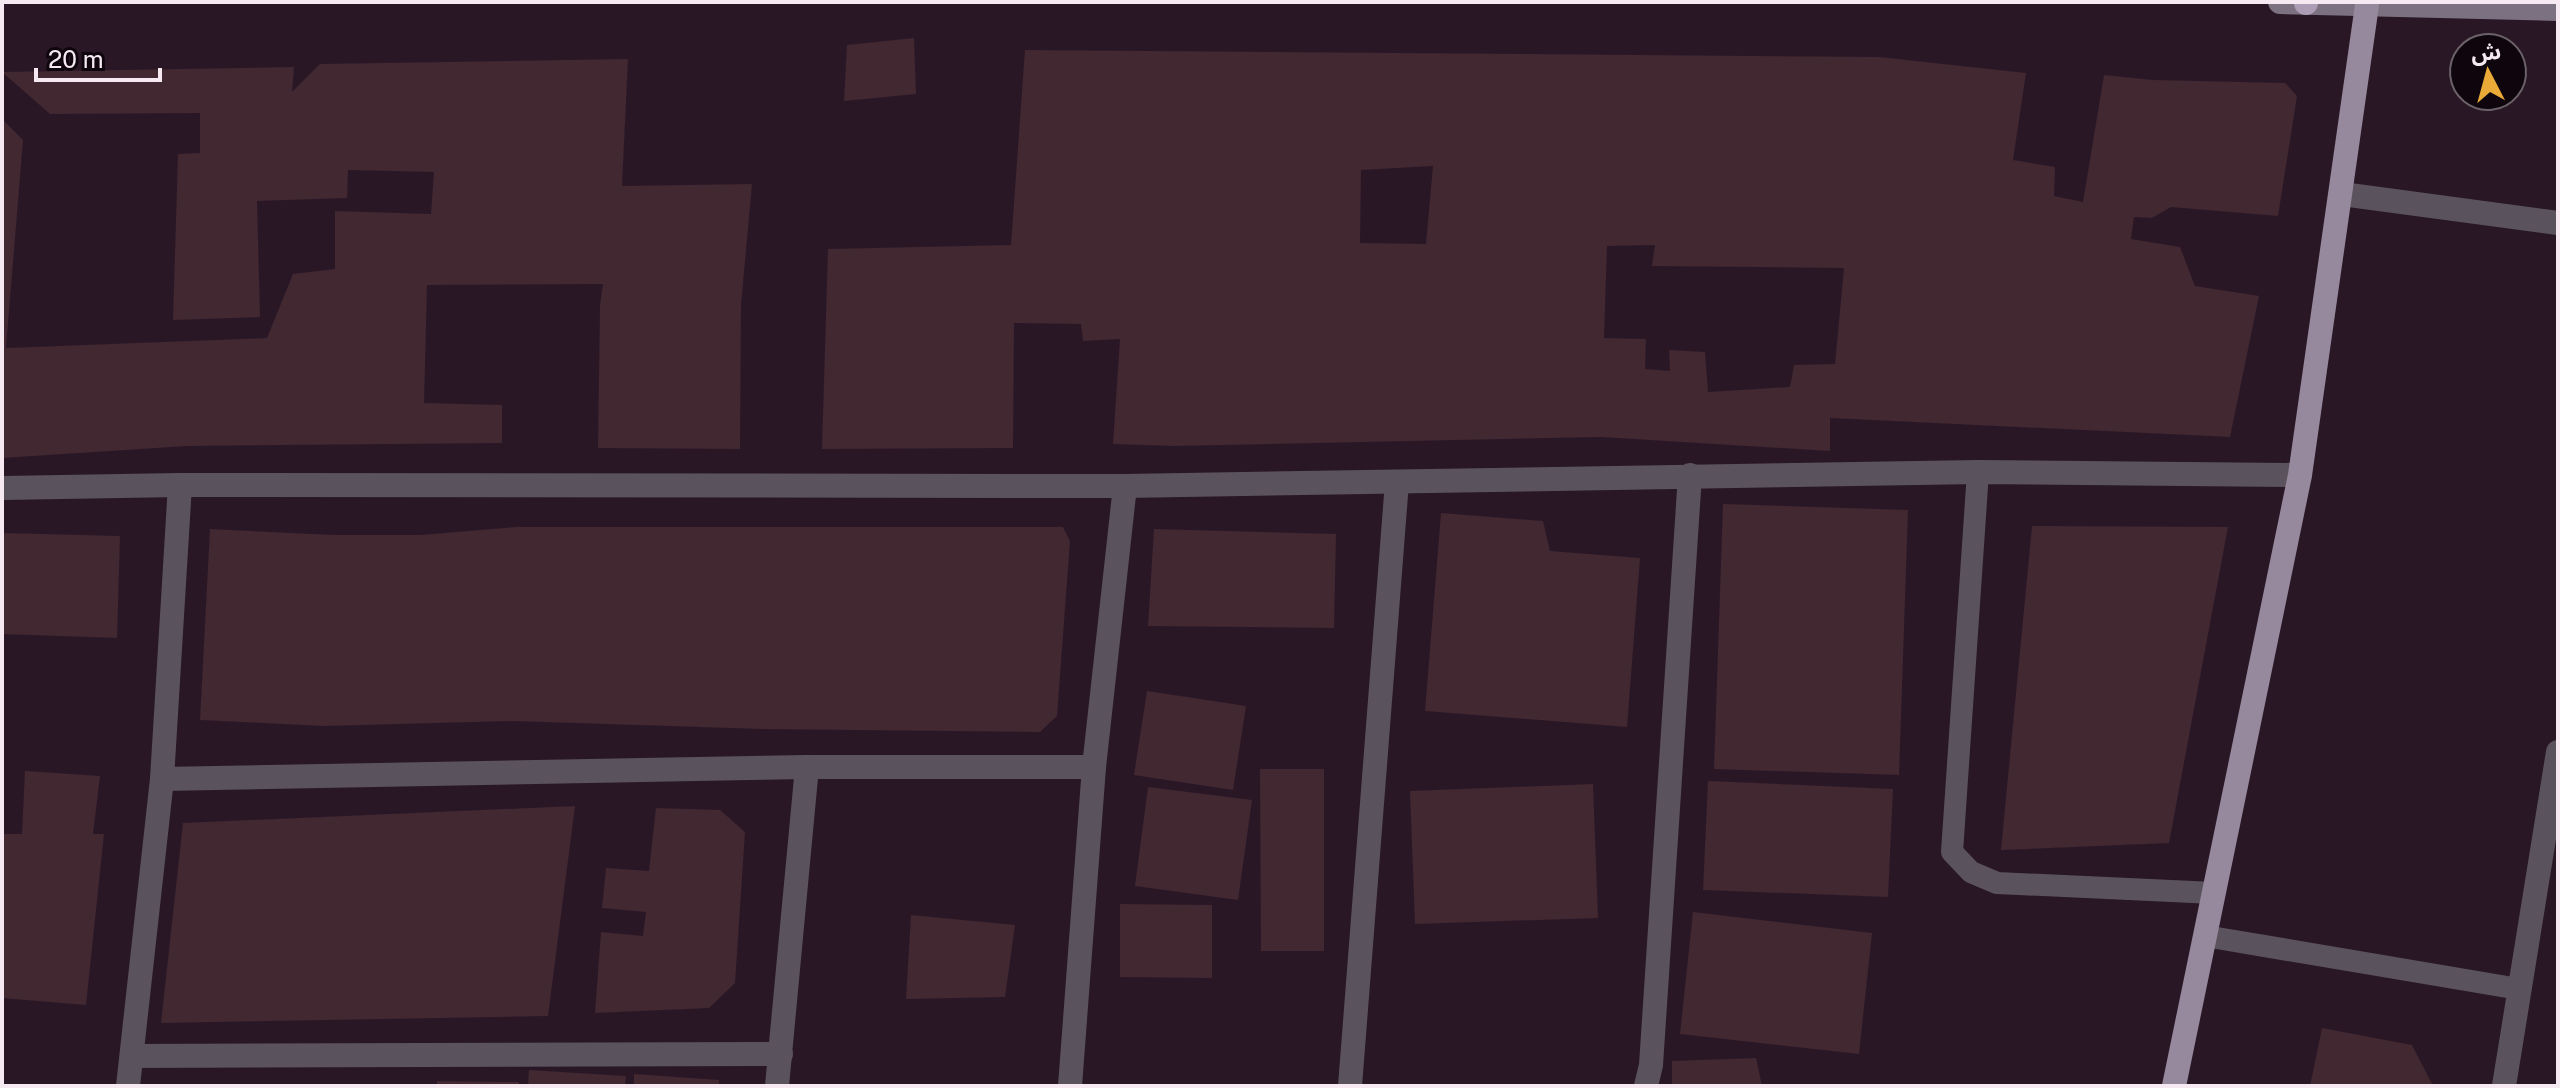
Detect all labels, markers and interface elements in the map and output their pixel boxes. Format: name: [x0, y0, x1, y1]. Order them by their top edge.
scale bar: [36, 32, 160, 82]
north arrow: [2448, 32, 2528, 112]
text: ش: [2470, 38, 2502, 67]
text: 20 m: [48, 45, 104, 73]

